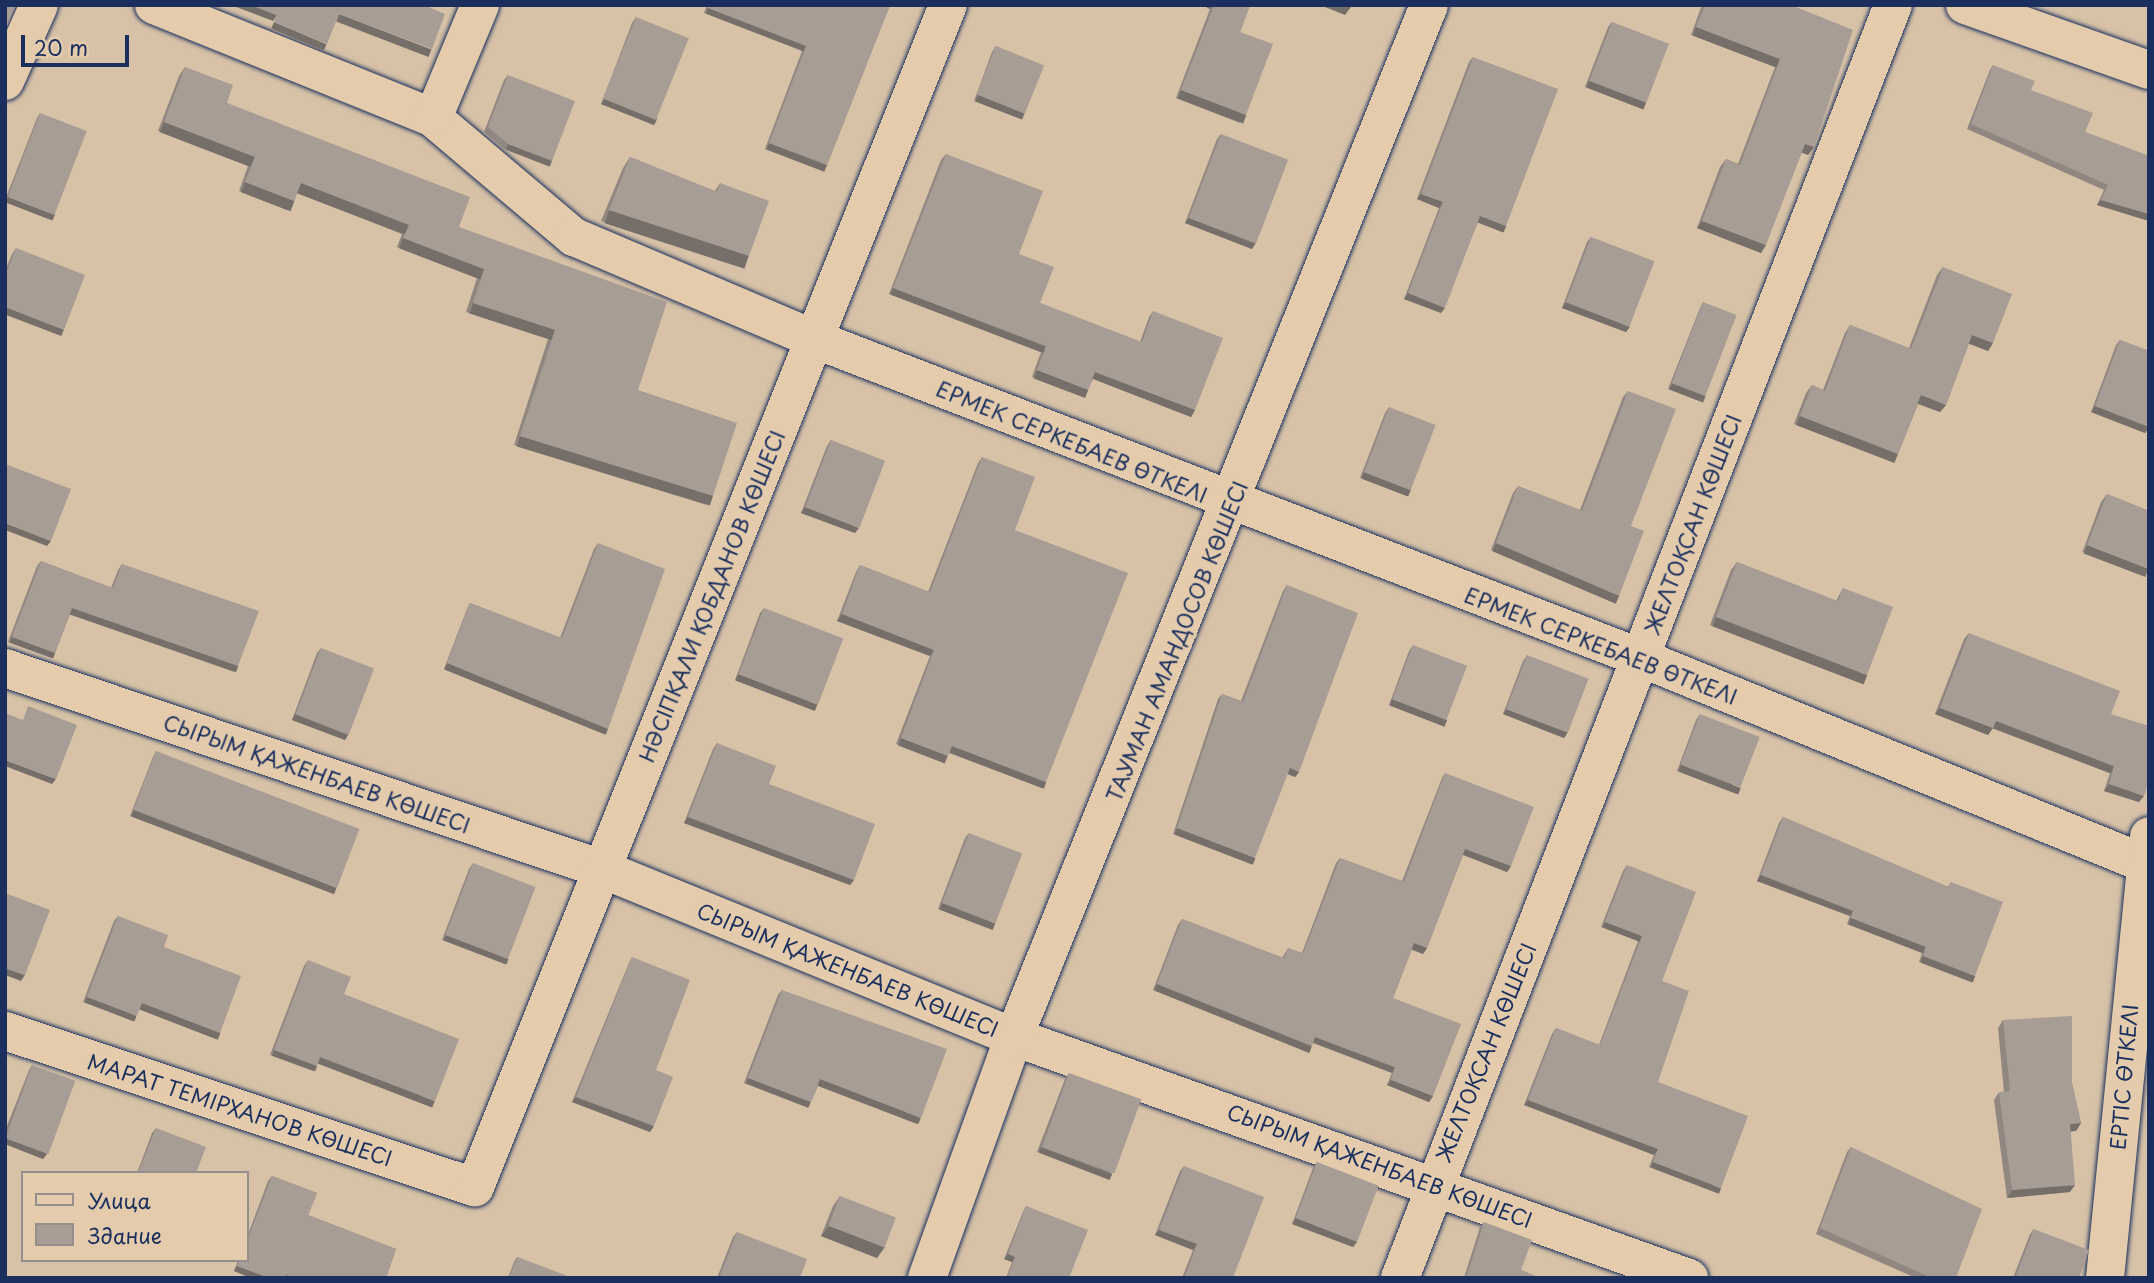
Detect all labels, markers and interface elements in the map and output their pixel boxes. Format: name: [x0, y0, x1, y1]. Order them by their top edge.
scale bar: [24, 21, 133, 65]
text: 20 m: [34, 31, 88, 63]
street label: ЕРМЕК СЕРКЕБАЕВ ӨТКЕЛІ: [932, 374, 1212, 508]
street label: ЖЕЛТОҚСАН КӨШЕСІ: [1639, 411, 1745, 637]
street label: НӘСІПҚАЛИ ҚОБДАНОВ КӨШЕСІ: [633, 426, 789, 766]
street label: ТАУМАН АМАНДОСОВ КӨШЕСІ: [1100, 478, 1252, 804]
street label: ЕРМЕК СЕРКЕБАЕВ ӨТКЕЛІ: [1460, 581, 1742, 709]
street label: СЫРЫМ ҚАЖЕНБАЕВ КӨШЕСІ: [160, 708, 474, 838]
street label: СЫРЫМ ҚАЖЕНБАЕВ КӨШЕСІ: [693, 897, 1003, 1041]
street label: ЖЕЛТОҚСАН КӨШЕСІ: [1430, 940, 1540, 1164]
street label: ЕРТІС ӨТКЕЛІ: [2104, 1003, 2142, 1151]
street label: МАРАТ ТЕМІРХАНОВ КӨШЕСІ: [85, 1048, 395, 1170]
street label: СЫРЫМ ҚАЖЕНБАЕВ КӨШЕСІ: [1223, 1098, 1537, 1232]
legend: [21, 1171, 248, 1262]
text: Улица: [88, 1184, 151, 1216]
text: Здание: [88, 1219, 162, 1251]

